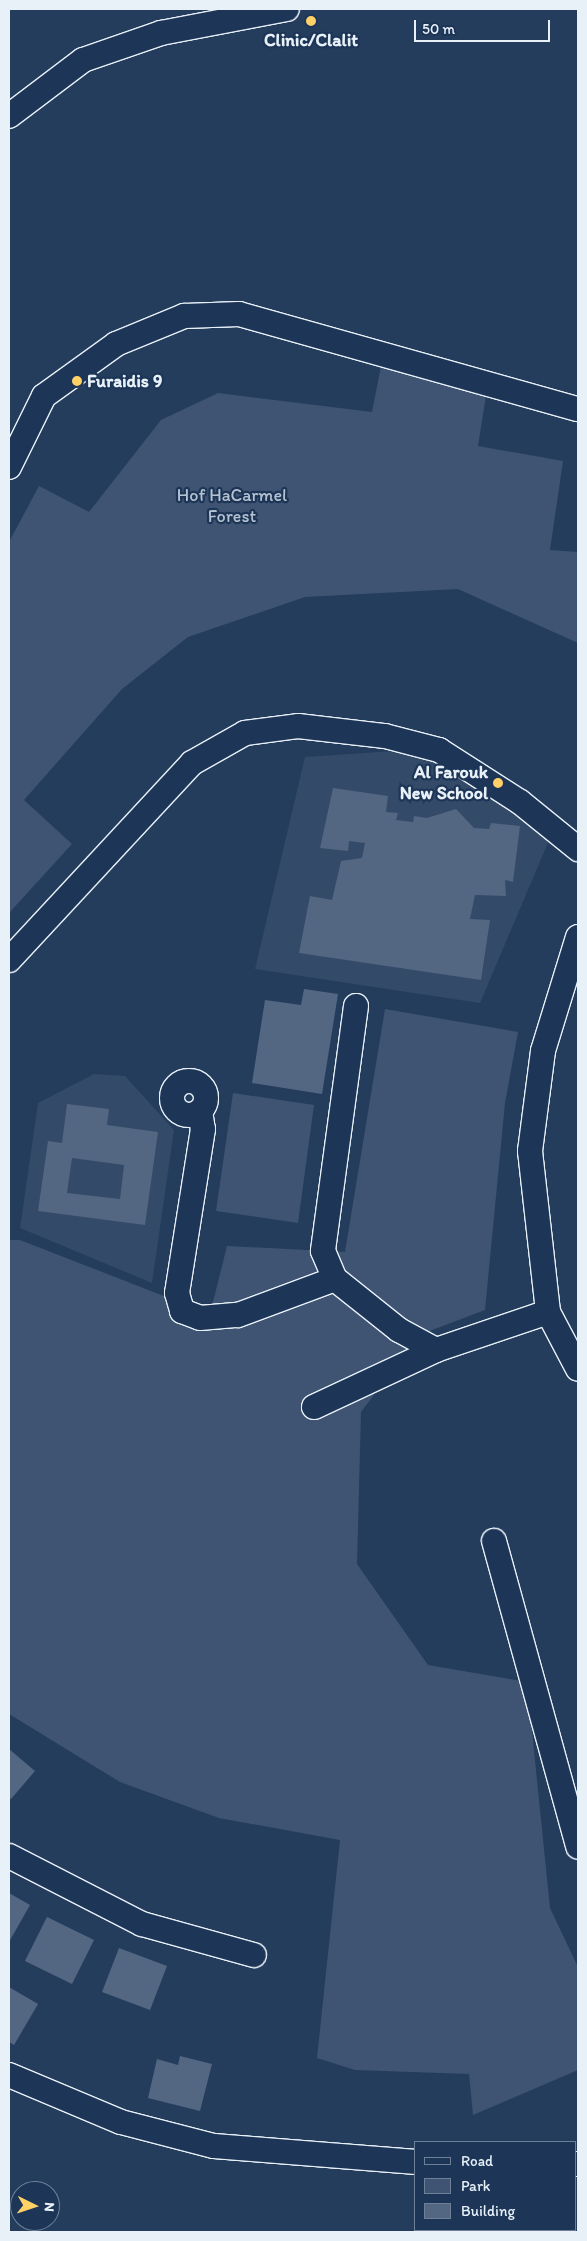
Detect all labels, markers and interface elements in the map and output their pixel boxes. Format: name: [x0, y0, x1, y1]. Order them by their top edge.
scale bar: [417, 10, 553, 42]
marker: Clinic/Clalit: [305, 15, 317, 27]
text: 50 m: [422, 20, 455, 38]
place label: Clinic/Clalit: [264, 29, 358, 51]
place label: Furaidis 9: [87, 370, 162, 392]
marker: Furaidis 9: [71, 375, 83, 387]
park label: Hof HaCarmel Forest: [177, 485, 287, 528]
place label: Al Farouk New School: [400, 762, 488, 804]
marker: Al Farouk New School: [492, 777, 504, 789]
legend: [414, 2141, 577, 2231]
text: Road: [461, 2152, 493, 2170]
text: Park: [461, 2177, 491, 2195]
north arrow: [10, 2181, 60, 2231]
text: N: [41, 2202, 58, 2212]
text: Building: [461, 2202, 515, 2220]

